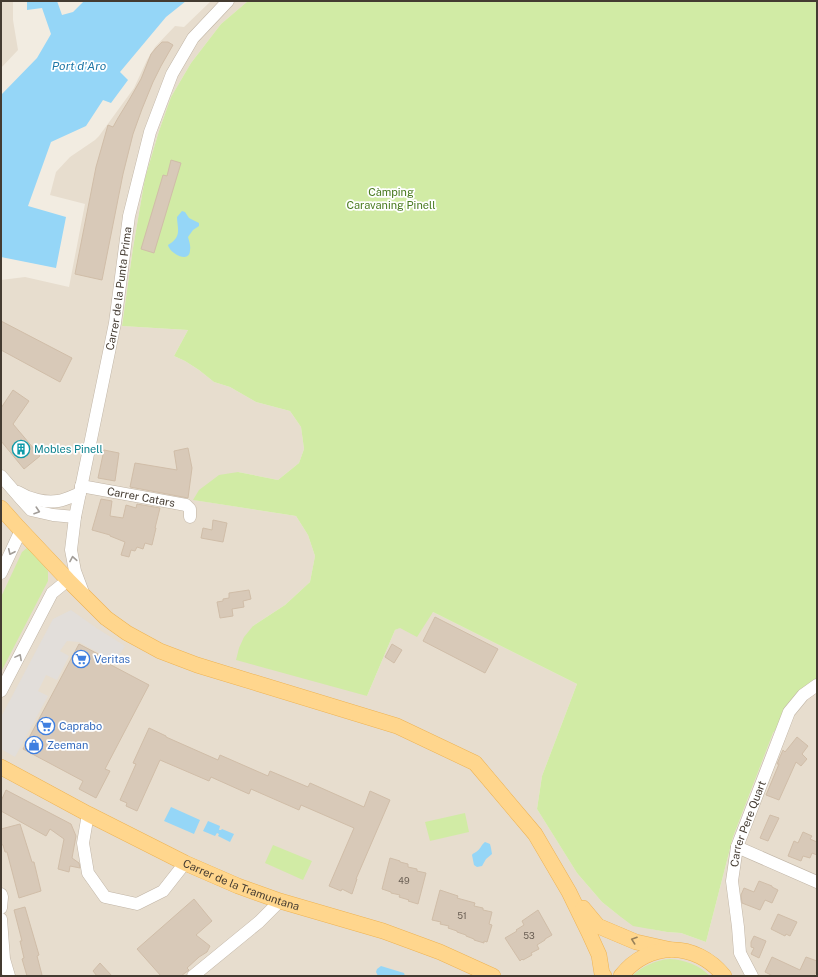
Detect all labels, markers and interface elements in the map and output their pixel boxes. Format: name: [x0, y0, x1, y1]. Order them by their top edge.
water label: Port d'Aro: [52, 59, 107, 73]
park label: Càmping Caravaning Pinell: [347, 186, 435, 211]
street label: Carrer de la Punta Prima: [104, 226, 134, 351]
building icon: Mobles Pinell: [11, 439, 31, 459]
place label: Mobles Pinell: [34, 443, 103, 455]
street label: Carrer Catars: [106, 485, 176, 509]
one-way arrow: [33, 506, 40, 515]
one-way arrow: [8, 547, 16, 555]
one-way arrow: [69, 556, 78, 562]
supermarket icon: Veritas: [71, 649, 91, 669]
one-way arrow: [15, 653, 22, 661]
place label: Veritas: [94, 653, 130, 665]
supermarket icon: Caprabo: [36, 716, 56, 736]
place label: Caprabo: [59, 720, 102, 732]
shop icon: Zeeman: [24, 735, 44, 755]
place label: Zeeman: [47, 739, 88, 751]
street label: Carrer Pere Quart: [728, 779, 768, 868]
street label: Carrer de la Tramuntana: [181, 857, 301, 912]
house number: 49: [398, 875, 410, 886]
house number: 51: [457, 910, 467, 921]
house number: 53: [523, 930, 535, 941]
one-way arrow: [630, 937, 637, 945]

